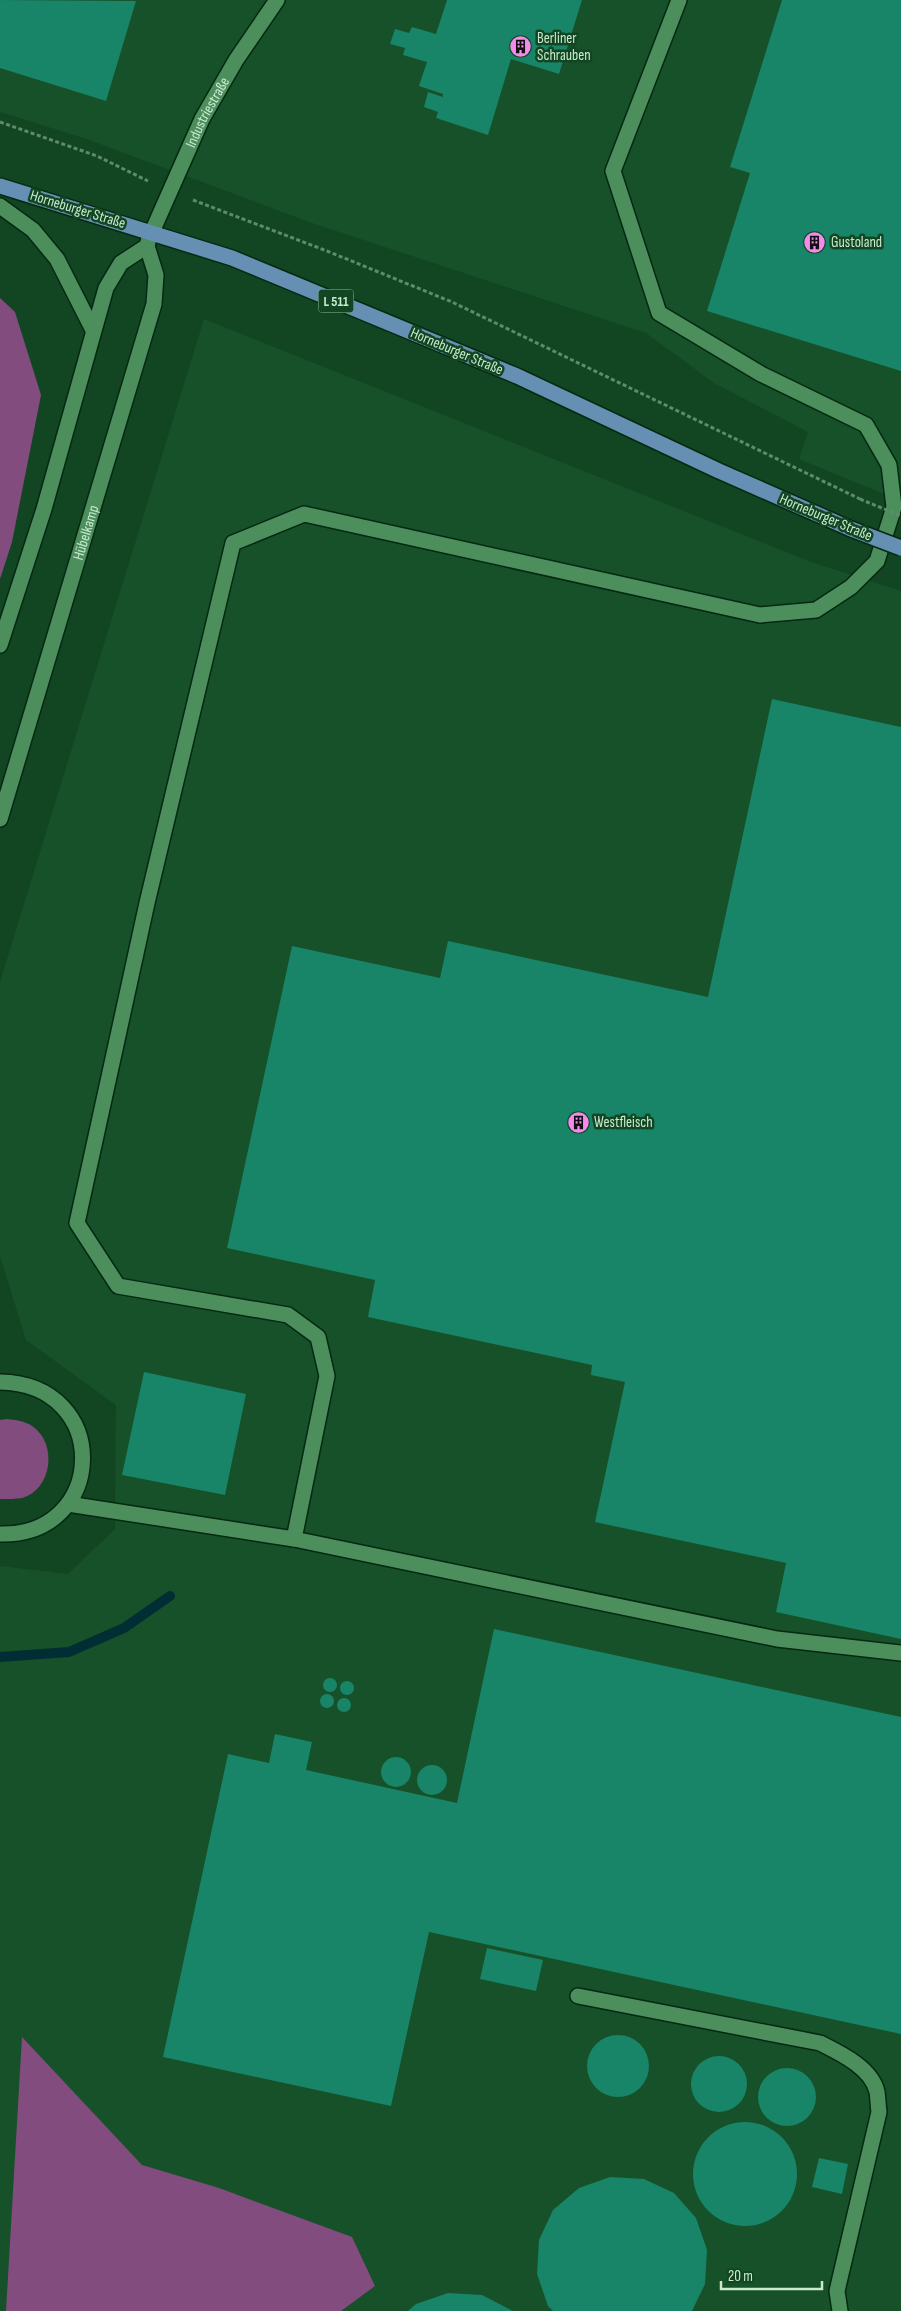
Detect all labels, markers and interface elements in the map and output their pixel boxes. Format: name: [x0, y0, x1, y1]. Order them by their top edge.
place label: Berliner Schrauben: [537, 29, 591, 65]
building icon: Berliner Schrauben: [509, 35, 533, 59]
street label: Industriestraße: [182, 74, 234, 151]
street label: Horneburger Straße: [28, 186, 128, 233]
building icon: Gustoland: [803, 230, 827, 254]
place label: Gustoland: [831, 233, 882, 252]
road number: L 511: [318, 290, 354, 312]
street label: Horneburger Straße: [408, 323, 506, 380]
street label: Horneburger Straße: [777, 489, 875, 546]
street label: Hübelkamp: [69, 503, 103, 562]
building icon: Westfleisch: [566, 1110, 590, 1134]
place label: Westfleisch: [594, 1113, 653, 1132]
scale bar: [721, 2258, 822, 2290]
text: 20 m: [728, 2267, 753, 2286]

